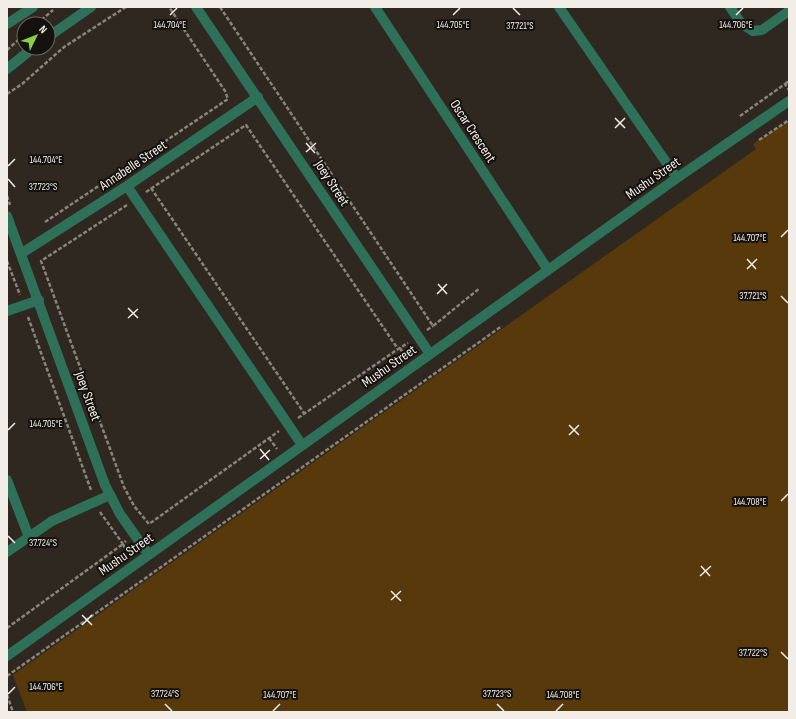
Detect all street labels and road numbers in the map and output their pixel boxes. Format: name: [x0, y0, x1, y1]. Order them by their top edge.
street label: Oscar Crescent: [446, 96, 500, 166]
street label: Annabelle Street: [95, 136, 170, 194]
street label: Mushu Street: [622, 153, 684, 203]
street label: Joey Street: [310, 156, 353, 209]
street label: Mushu Street: [358, 341, 420, 391]
street label: Joey Street: [71, 368, 105, 423]
street label: Mushu Street: [95, 529, 157, 579]

